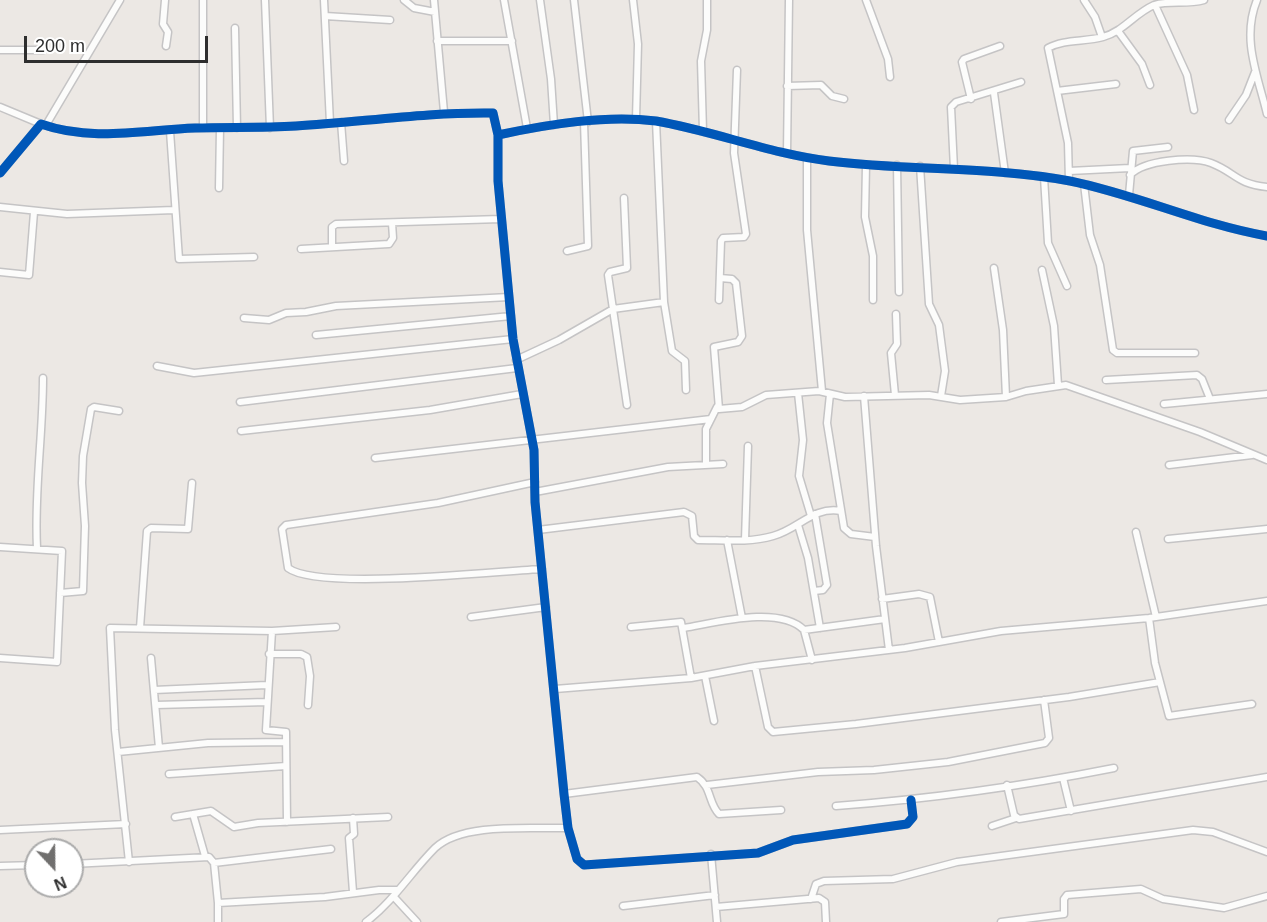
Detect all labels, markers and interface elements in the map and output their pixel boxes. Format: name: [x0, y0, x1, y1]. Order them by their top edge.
scale bar: [27, 24, 212, 62]
text: 200 m: [35, 36, 85, 56]
north arrow: [24, 838, 84, 898]
text: N: [52, 873, 69, 893]

